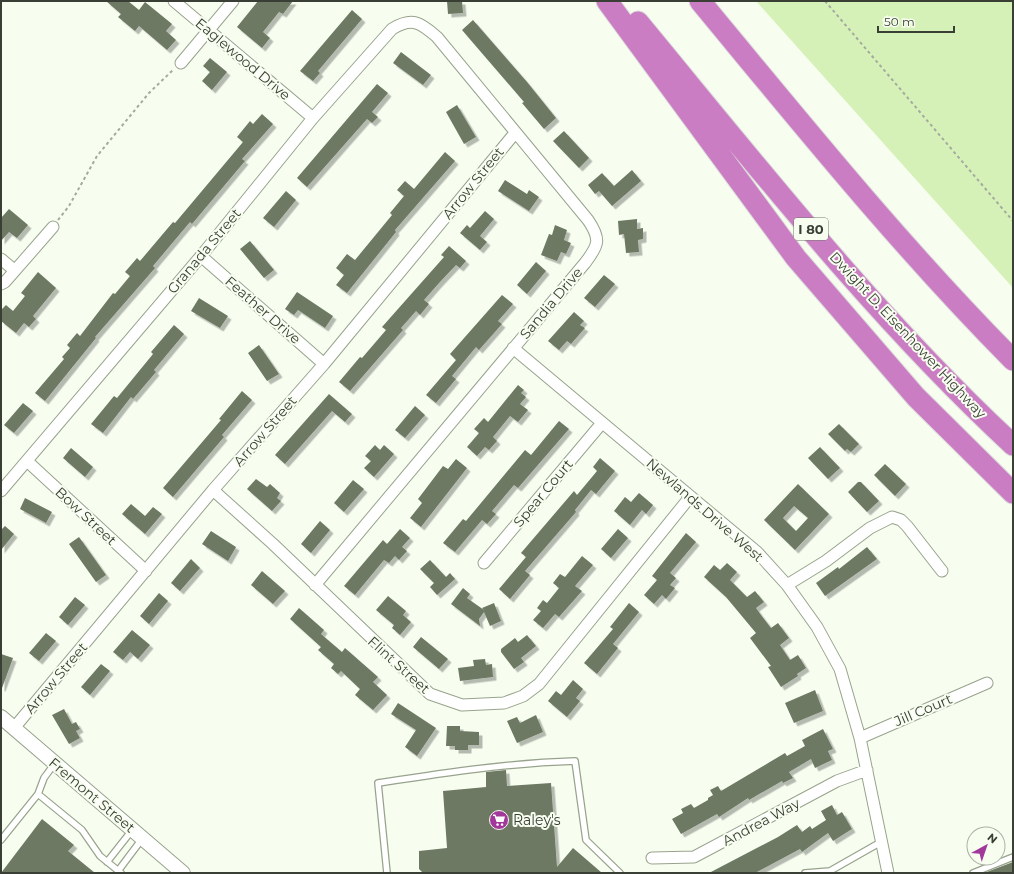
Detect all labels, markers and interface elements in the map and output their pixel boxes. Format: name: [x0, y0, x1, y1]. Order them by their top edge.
scale bar: [878, 8, 954, 34]
street label: Eaglewood Drive: [192, 14, 294, 104]
text: 50 m: [884, 14, 915, 29]
street label: Arrow Street: [438, 143, 508, 223]
street label: Granada Street: [163, 205, 245, 297]
road number: I 80: [794, 218, 828, 240]
street label: Dwight D. Eisenhower Highway: [826, 248, 990, 422]
street label: Sandia Drive: [516, 263, 586, 343]
street label: Feather Drive: [221, 272, 305, 348]
street label: Arrow Street: [229, 392, 301, 470]
street label: Newlands Drive West: [643, 454, 768, 566]
street label: Spear Court: [509, 455, 577, 531]
street label: Bow Street: [52, 483, 121, 549]
street label: Flint Street: [364, 632, 434, 698]
street label: Arrow Street: [21, 638, 91, 717]
street label: Jill Court: [890, 690, 955, 731]
street label: Fremont Street: [45, 754, 139, 837]
street label: Andrea Way: [719, 794, 803, 850]
supermarket icon: Raley's: [488, 809, 510, 831]
place label: Raley's: [513, 811, 561, 829]
north arrow: [966, 826, 1006, 866]
text: N: [985, 830, 1000, 847]

